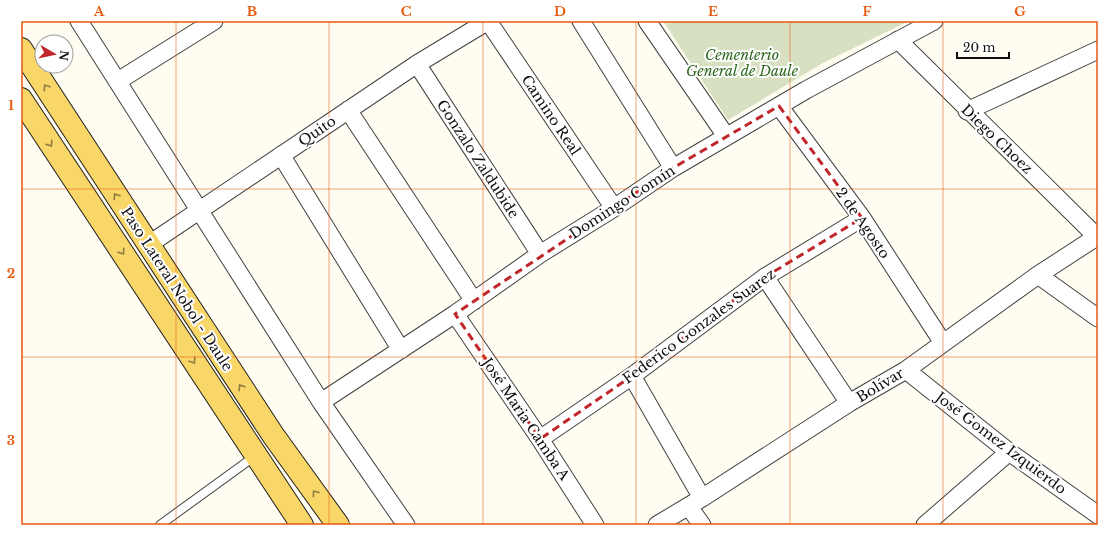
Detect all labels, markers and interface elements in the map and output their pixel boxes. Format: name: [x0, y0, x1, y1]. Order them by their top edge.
text: A: [93, 3, 105, 20]
text: B: [247, 3, 257, 20]
text: C: [401, 3, 412, 20]
text: D: [554, 3, 566, 20]
text: E: [708, 3, 718, 20]
text: F: [863, 3, 872, 20]
text: G: [1014, 3, 1026, 20]
north arrow: [34, 34, 74, 74]
scale bar: [957, 34, 1009, 60]
text: 20 m: [963, 40, 995, 55]
park label: Cementerio General de Daule: [686, 46, 799, 80]
text: N: [56, 49, 72, 62]
street label: Camino Real: [518, 71, 585, 159]
one-way arrow: [44, 84, 51, 91]
street label: Gonzalo Zaldubide: [433, 96, 523, 222]
text: 1: [8, 97, 14, 114]
street label: Diego Choez: [957, 100, 1037, 178]
street label: Quito: [295, 112, 339, 150]
one-way arrow: [45, 139, 52, 146]
street label: Domingo Comín: [566, 161, 678, 243]
street label: 2 de Agosto: [832, 184, 894, 262]
one-way arrow: [114, 193, 121, 200]
street label: Paso Lateral Nobol - Daule: [117, 204, 237, 374]
one-way arrow: [117, 248, 125, 255]
street label: Federico Gonzales Suarez: [619, 264, 779, 387]
text: 2: [7, 265, 15, 282]
street label: José Maria Camba A: [477, 353, 574, 484]
one-way arrow: [188, 357, 196, 364]
street label: Bolívar: [853, 364, 907, 406]
one-way arrow: [239, 384, 246, 391]
street label: José Gomez Izquierdo: [931, 387, 1070, 498]
text: 3: [7, 432, 15, 449]
one-way arrow: [313, 491, 320, 498]

